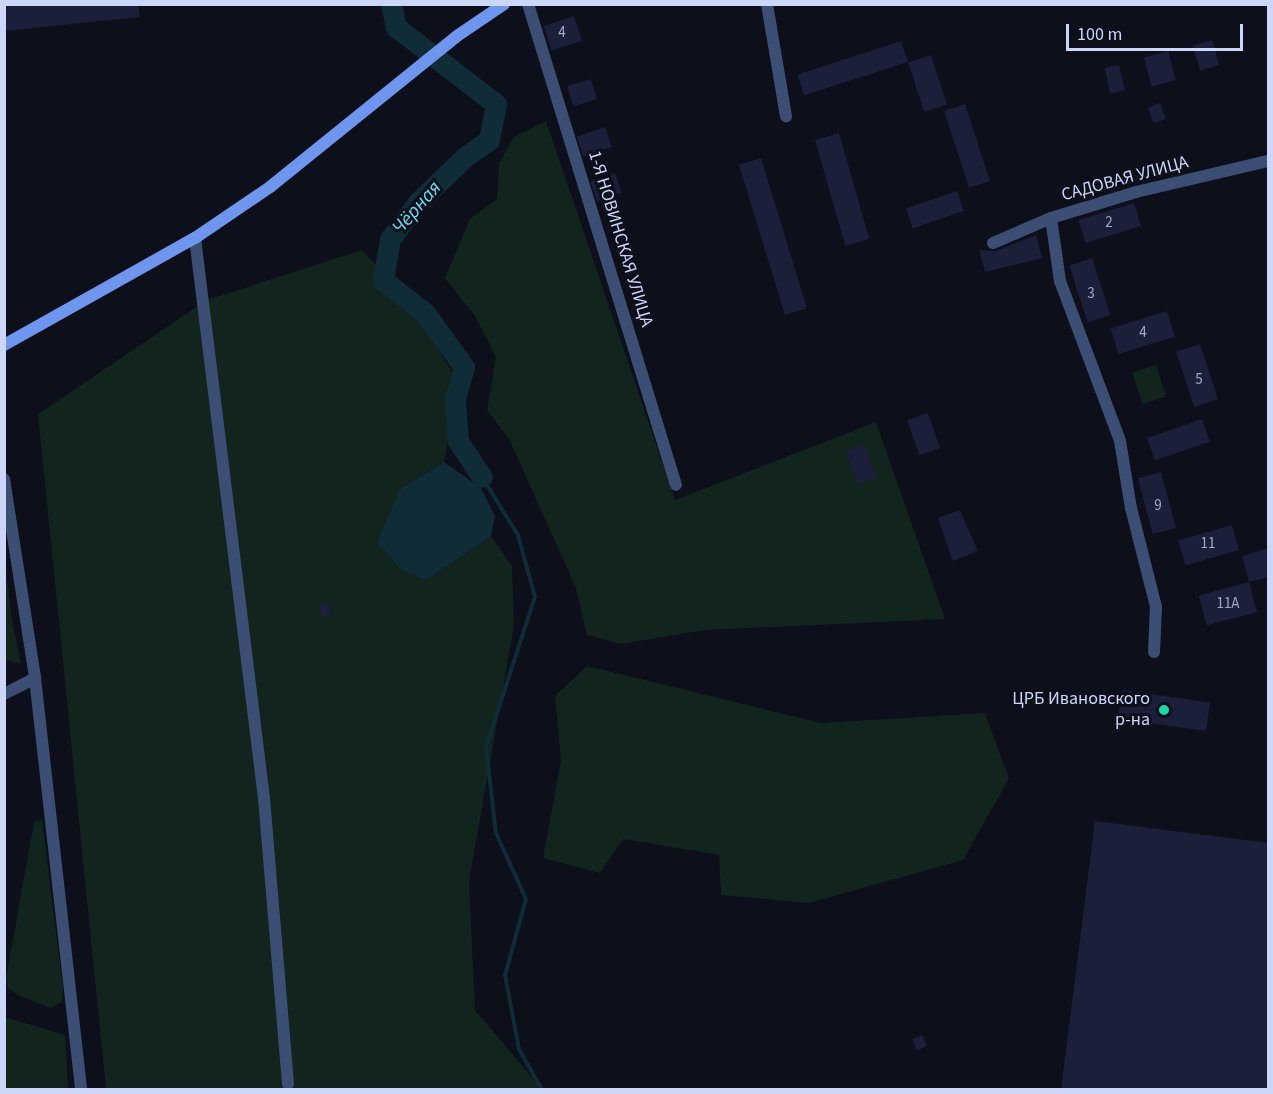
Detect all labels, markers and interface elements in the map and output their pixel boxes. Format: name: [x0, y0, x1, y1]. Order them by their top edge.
scale bar: [1069, 12, 1246, 50]
text: 100 m: [1077, 22, 1122, 47]
house number: 4: [558, 24, 566, 42]
street label: 1-Я НОВИНСКАЯ УЛИЦА: [583, 148, 657, 330]
street label: САДОВАЯ УЛИЦА: [1059, 152, 1191, 206]
water label: Чёрная: [387, 176, 447, 240]
house number: 2: [1105, 214, 1113, 232]
house number: 3: [1087, 285, 1095, 303]
house number: 4: [1139, 324, 1147, 342]
house number: 5: [1195, 371, 1203, 389]
house number: 9: [1154, 497, 1162, 515]
house number: 11: [1201, 535, 1215, 553]
house number: 11А: [1216, 595, 1240, 613]
place label: ЦРБ Ивановского р-на: [1012, 689, 1150, 732]
marker: ЦРБ Ивановского р-на: [1155, 701, 1173, 719]

